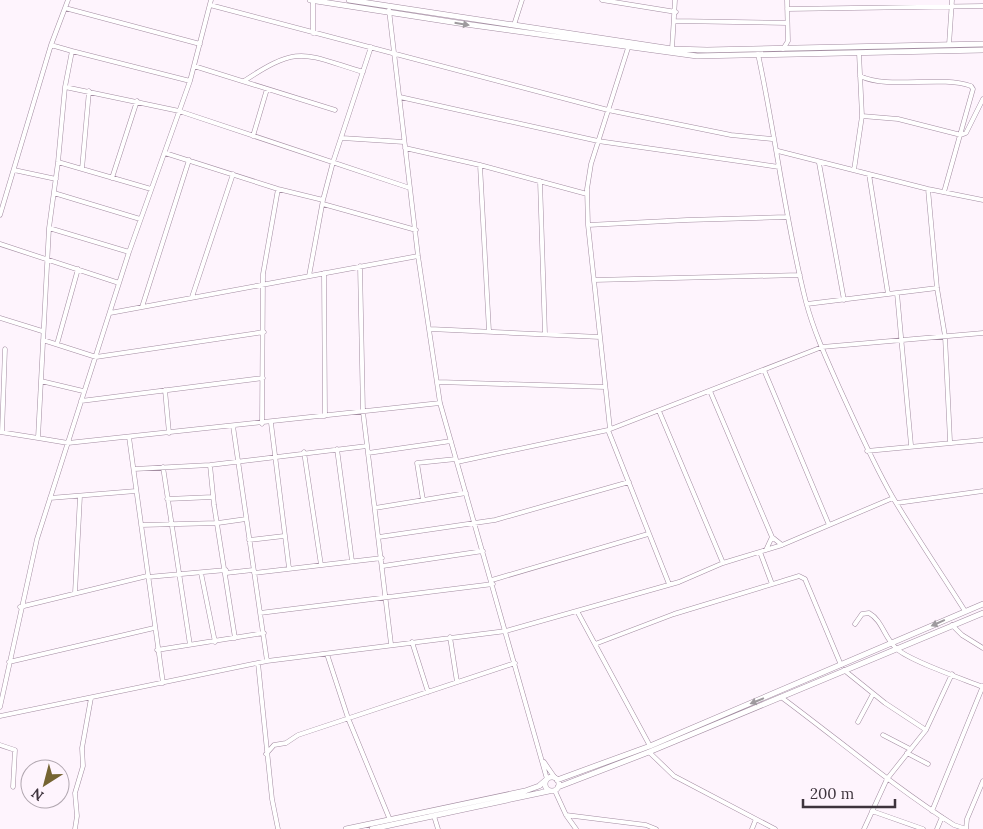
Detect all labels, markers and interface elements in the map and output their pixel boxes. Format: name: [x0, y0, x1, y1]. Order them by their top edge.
one-way arrow: [454, 20, 470, 28]
one-way arrow: [931, 619, 945, 627]
one-way arrow: [749, 697, 764, 705]
north arrow: [20, 759, 70, 809]
scale bar: [803, 776, 896, 808]
text: N: [28, 784, 47, 805]
text: 200 m: [810, 784, 854, 803]

